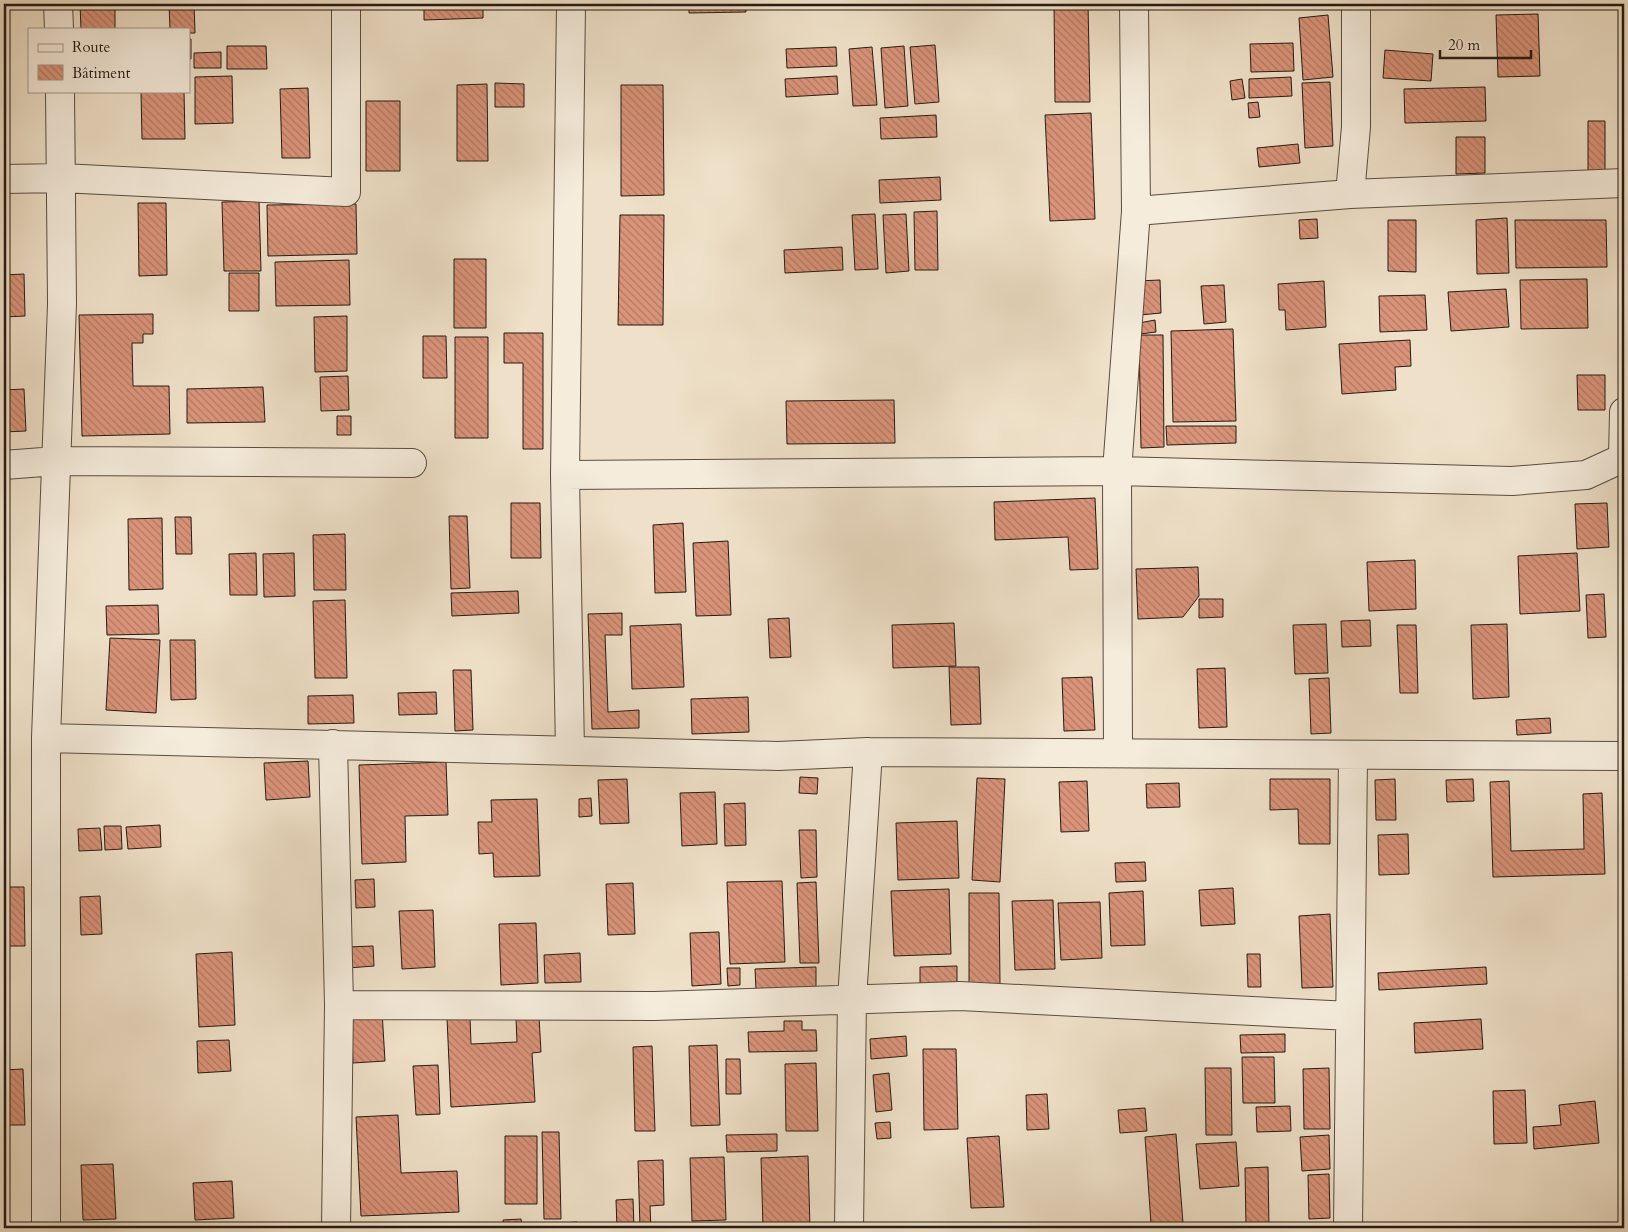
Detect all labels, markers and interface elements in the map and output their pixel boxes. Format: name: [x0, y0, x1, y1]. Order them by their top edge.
legend: [28, 28, 190, 92]
scale bar: [1440, 28, 1532, 60]
text: 20 m: [1448, 35, 1480, 55]
text: Route: [72, 37, 110, 57]
text: Bâtiment: [72, 63, 131, 83]

